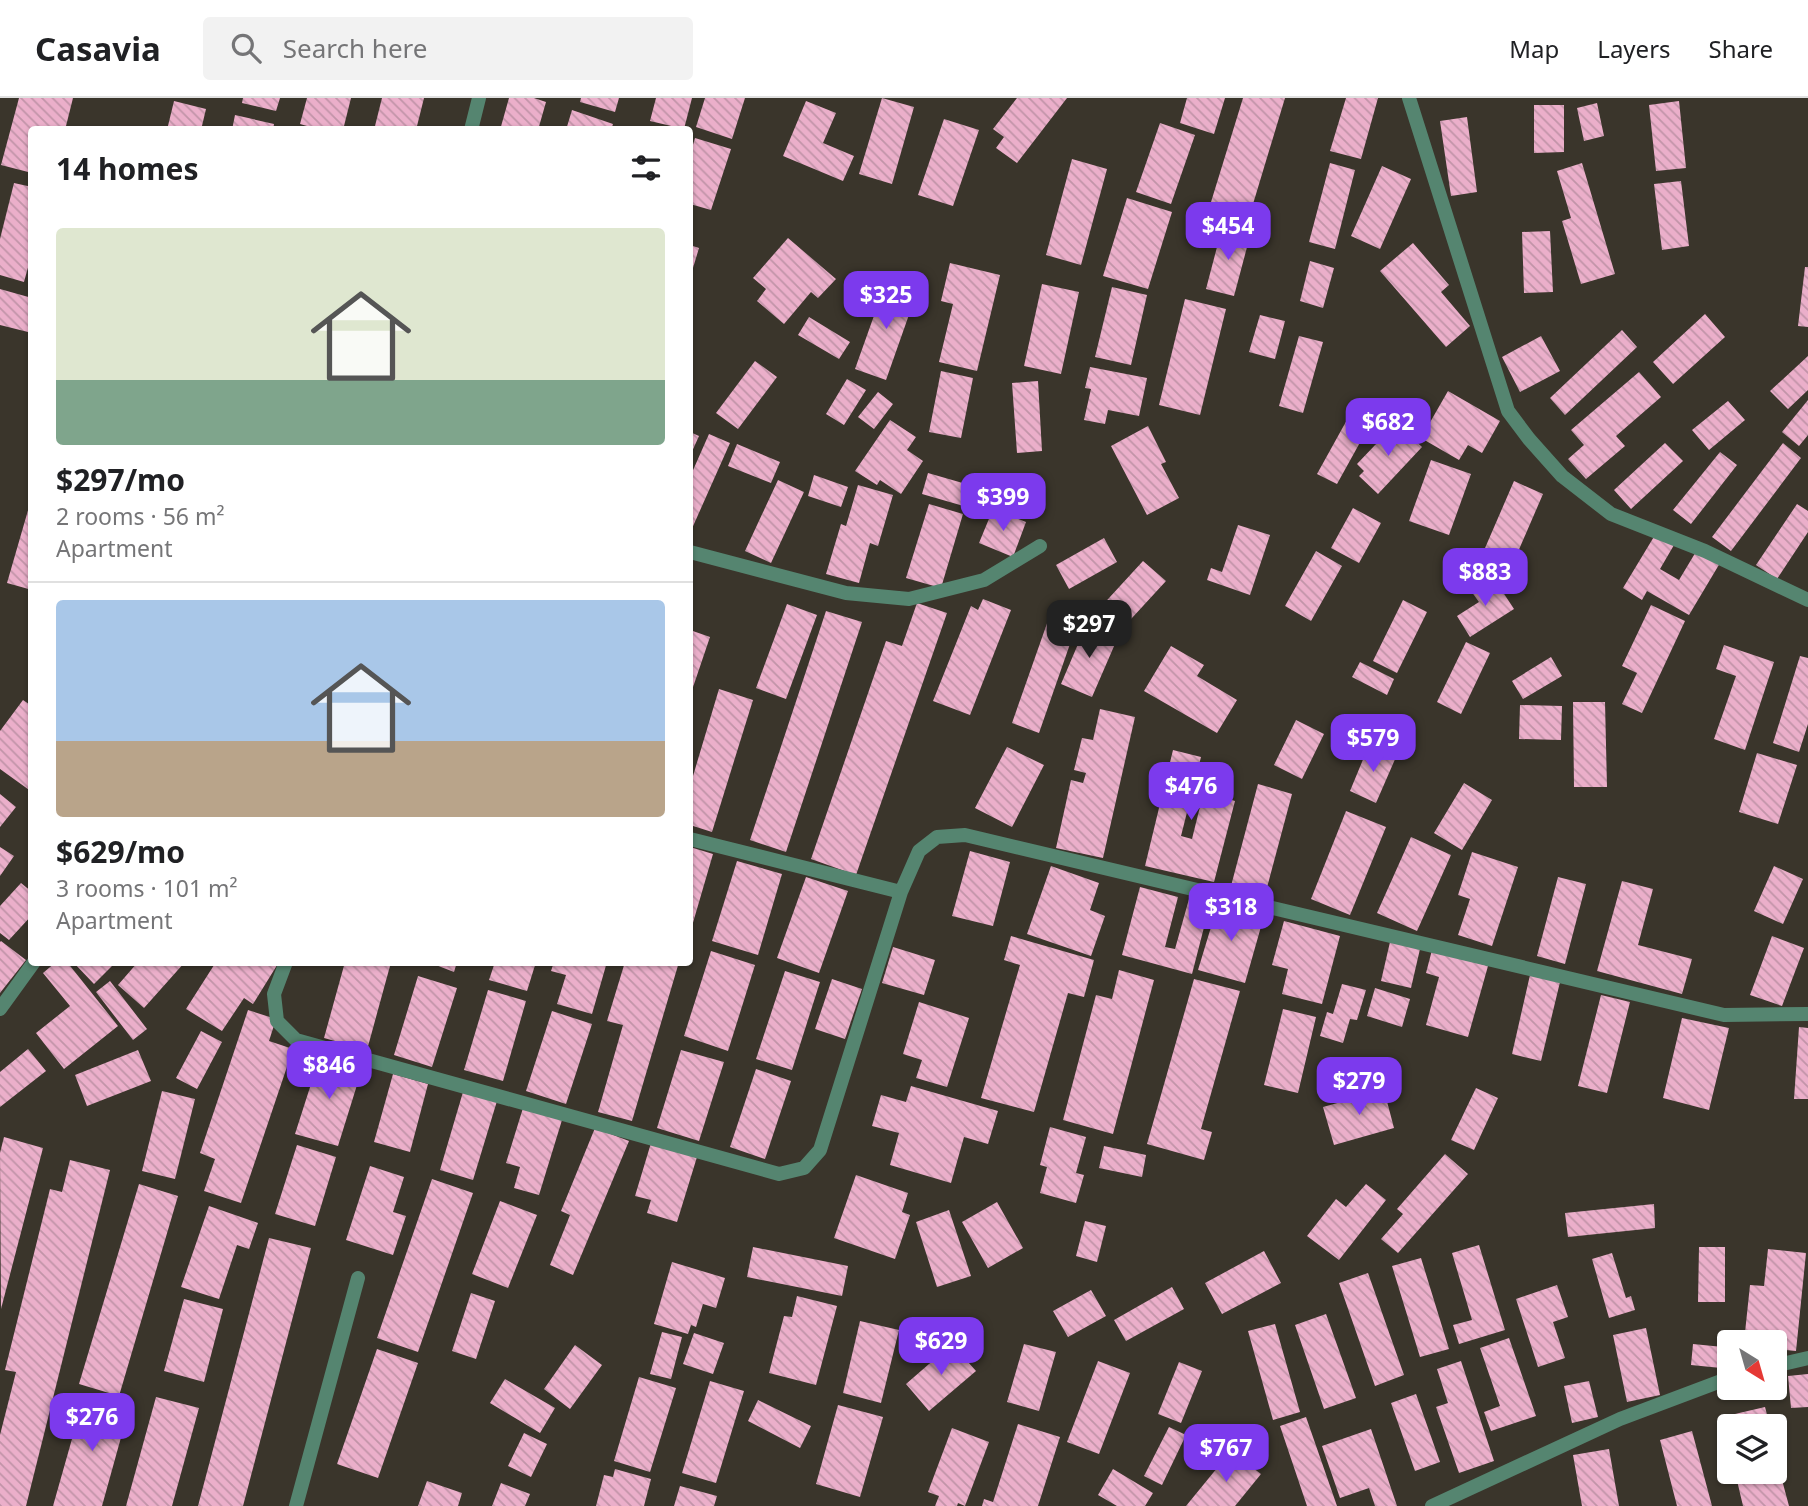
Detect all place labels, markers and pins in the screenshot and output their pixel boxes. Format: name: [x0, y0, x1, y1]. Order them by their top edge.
pin: $454: [1187, 202, 1269, 262]
pin: $325: [845, 272, 927, 331]
pin: $682: [1347, 398, 1429, 458]
pin: $399: [962, 474, 1044, 533]
pin: $883: [1444, 548, 1526, 608]
pin: $297: [1048, 601, 1130, 660]
pin: $579: [1332, 714, 1414, 774]
pin: $476: [1150, 762, 1232, 822]
pin: $318: [1190, 884, 1272, 943]
pin: $846: [288, 1042, 370, 1101]
pin: $279: [1318, 1058, 1400, 1117]
pin: $629: [900, 1318, 982, 1377]
pin: $276: [51, 1394, 133, 1453]
pin: $767: [1185, 1424, 1267, 1484]

